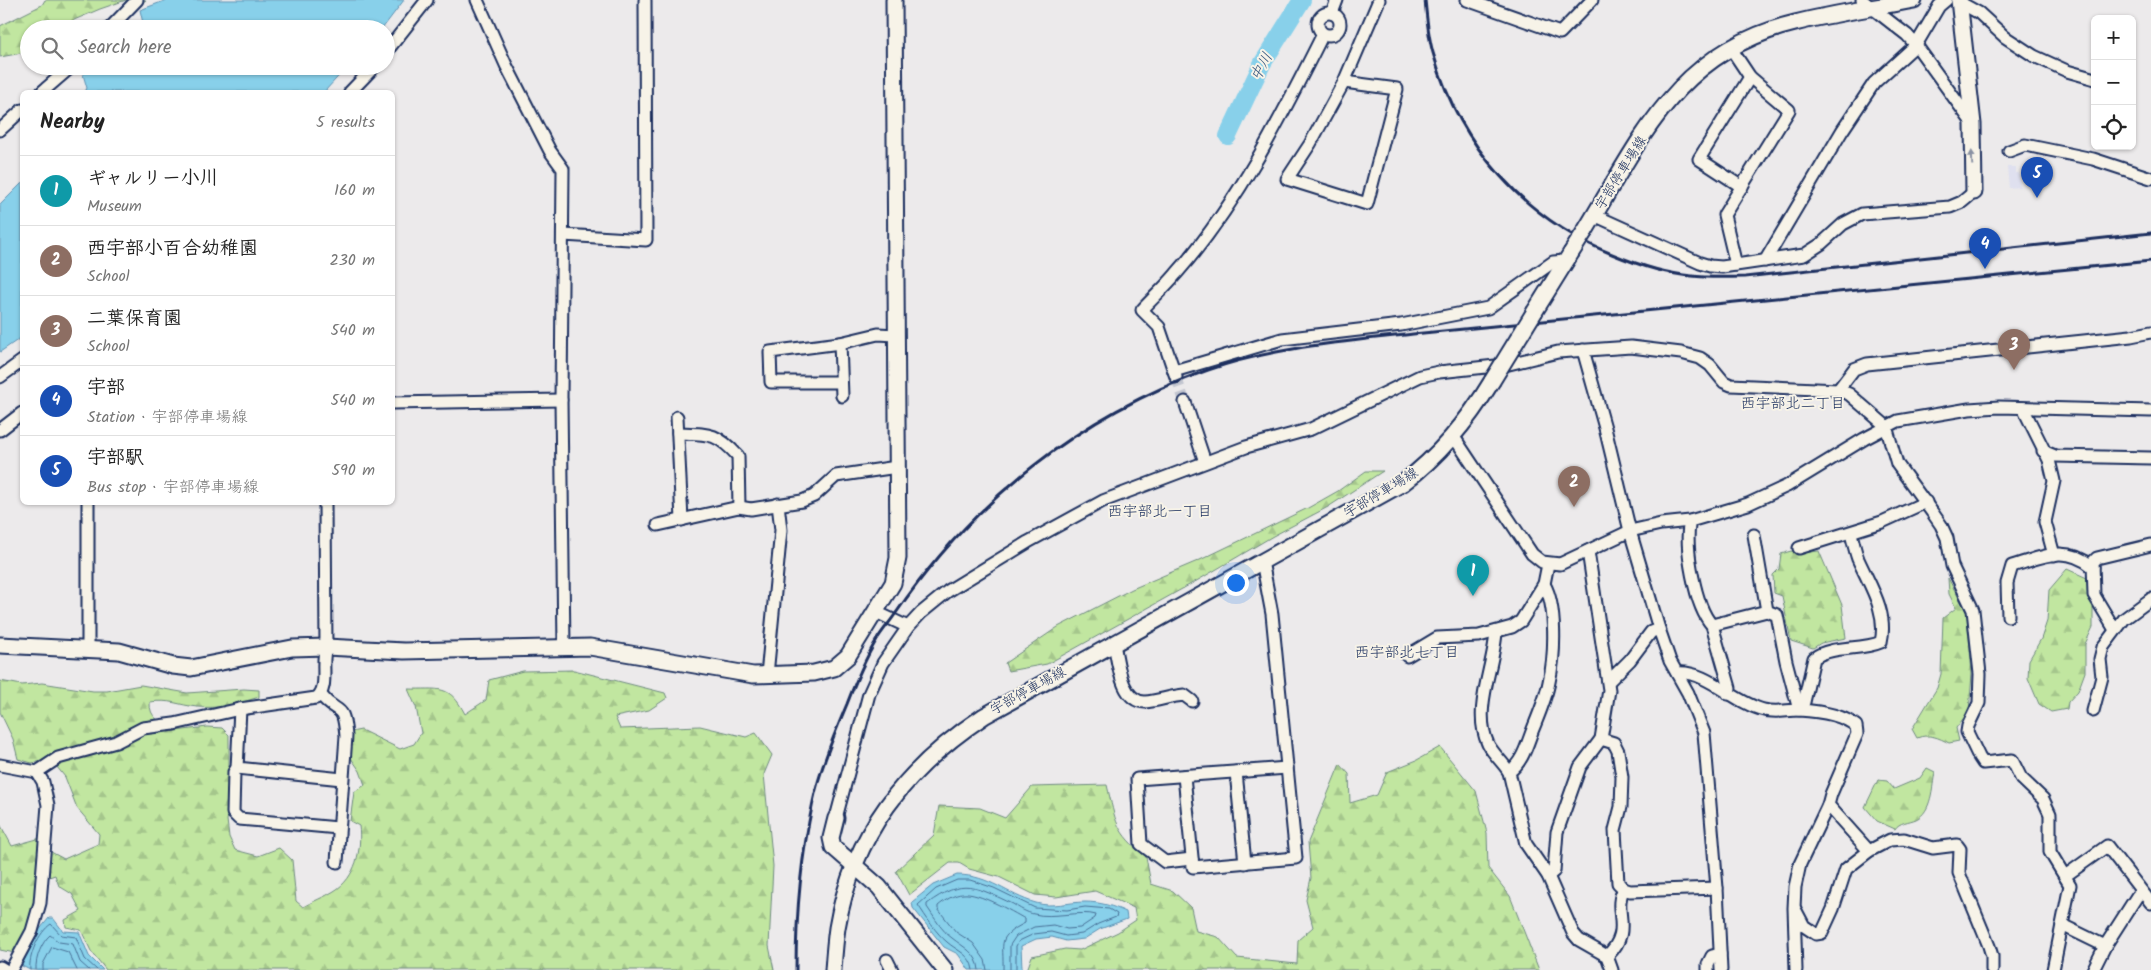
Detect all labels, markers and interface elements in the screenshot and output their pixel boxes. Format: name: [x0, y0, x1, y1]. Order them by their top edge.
map controls: [2091, 15, 2136, 150]
button: +: [2091, 15, 2136, 60]
search box: [20, 20, 395, 75]
text: Search here: [78, 33, 172, 63]
icon: search: [38, 34, 66, 62]
water label: 中川: [1244, 48, 1280, 86]
button: −: [2091, 60, 2136, 105]
button: locate: [2091, 105, 2136, 150]
text: Nearby: [40, 106, 105, 139]
text: 5 results: [316, 110, 375, 135]
street label: 宇部停車場線: [1589, 132, 1653, 214]
one-way arrow: [1968, 150, 1976, 166]
pin: 5: [2021, 157, 2053, 198]
text: ギャルリー小川: [87, 164, 219, 194]
text: 1: [54, 178, 58, 203]
text: 160 m: [334, 178, 375, 203]
text: Museum: [87, 194, 142, 219]
pin: 4: [1969, 228, 2001, 269]
text: 西宇部小百合幼稚園: [87, 234, 258, 264]
text: 2: [51, 248, 61, 273]
text: 230 m: [329, 248, 375, 273]
text: School: [87, 264, 130, 289]
text: 二葉保育園: [87, 304, 182, 334]
text: 3: [52, 318, 60, 343]
text: 540 m: [330, 318, 375, 343]
pin: 3: [1998, 329, 2030, 370]
text: School: [87, 334, 130, 359]
text: 宇部: [87, 373, 125, 403]
text: 4: [52, 388, 60, 413]
text: 540 m: [330, 388, 375, 413]
district label: 西宇部北二丁目: [1740, 392, 1846, 416]
text: Station · 宇部停車場線: [87, 405, 248, 430]
text: 宇部駅: [87, 443, 144, 473]
text: 5: [52, 458, 60, 483]
text: 590 m: [331, 458, 375, 483]
street label: 宇部停車場線: [1339, 462, 1423, 524]
pin: 2: [1558, 466, 1590, 507]
text: Bus stop · 宇部停車場線: [87, 475, 259, 500]
district label: 西宇部北一丁目: [1107, 500, 1213, 524]
pin: 1: [1457, 555, 1489, 596]
your location: [1223, 570, 1249, 596]
district label: 西宇部北七丁目: [1354, 641, 1460, 665]
street label: 宇部停車場線: [986, 661, 1070, 721]

